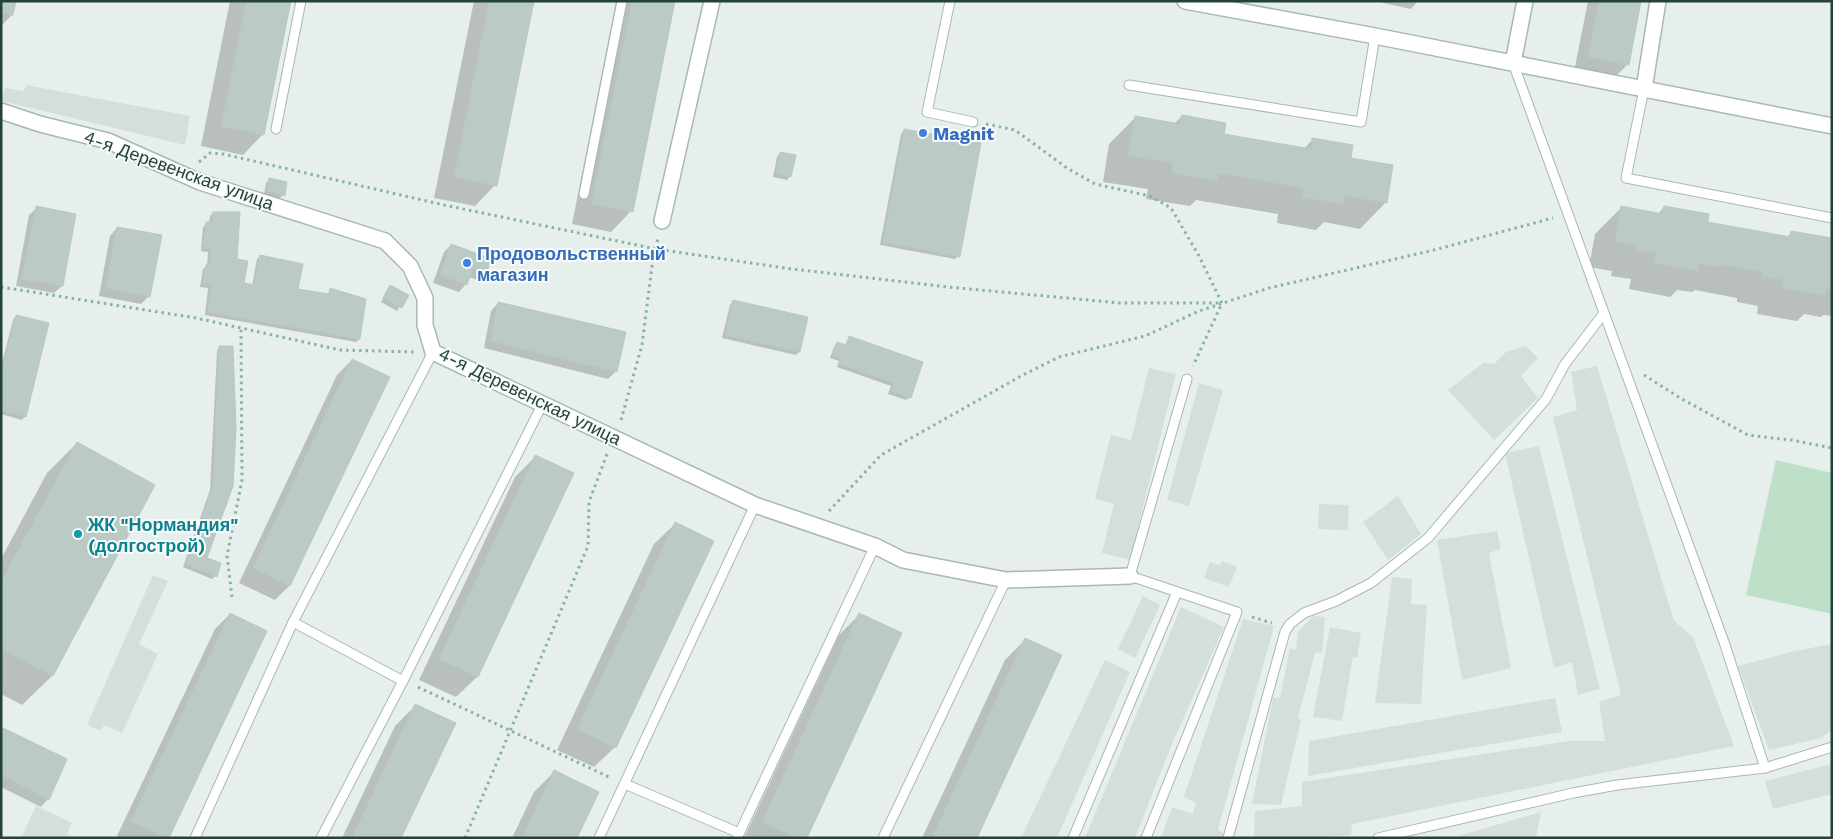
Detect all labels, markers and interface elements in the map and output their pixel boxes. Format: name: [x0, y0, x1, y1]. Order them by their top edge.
place label: Magnit: [933, 123, 994, 144]
street label: 4-я Деревенская улица: [81, 126, 278, 214]
marker: Magnit: [917, 127, 929, 139]
place label: Продовольственный магазин: [477, 243, 666, 285]
marker: Продовольственный магазин: [461, 257, 473, 269]
street label: 4-я Деревенская улица: [435, 343, 625, 450]
place label: ЖК "Нормандия" (долгострой): [87, 514, 238, 556]
marker: ЖК "Нормандия" (долгострой): [72, 528, 84, 540]

